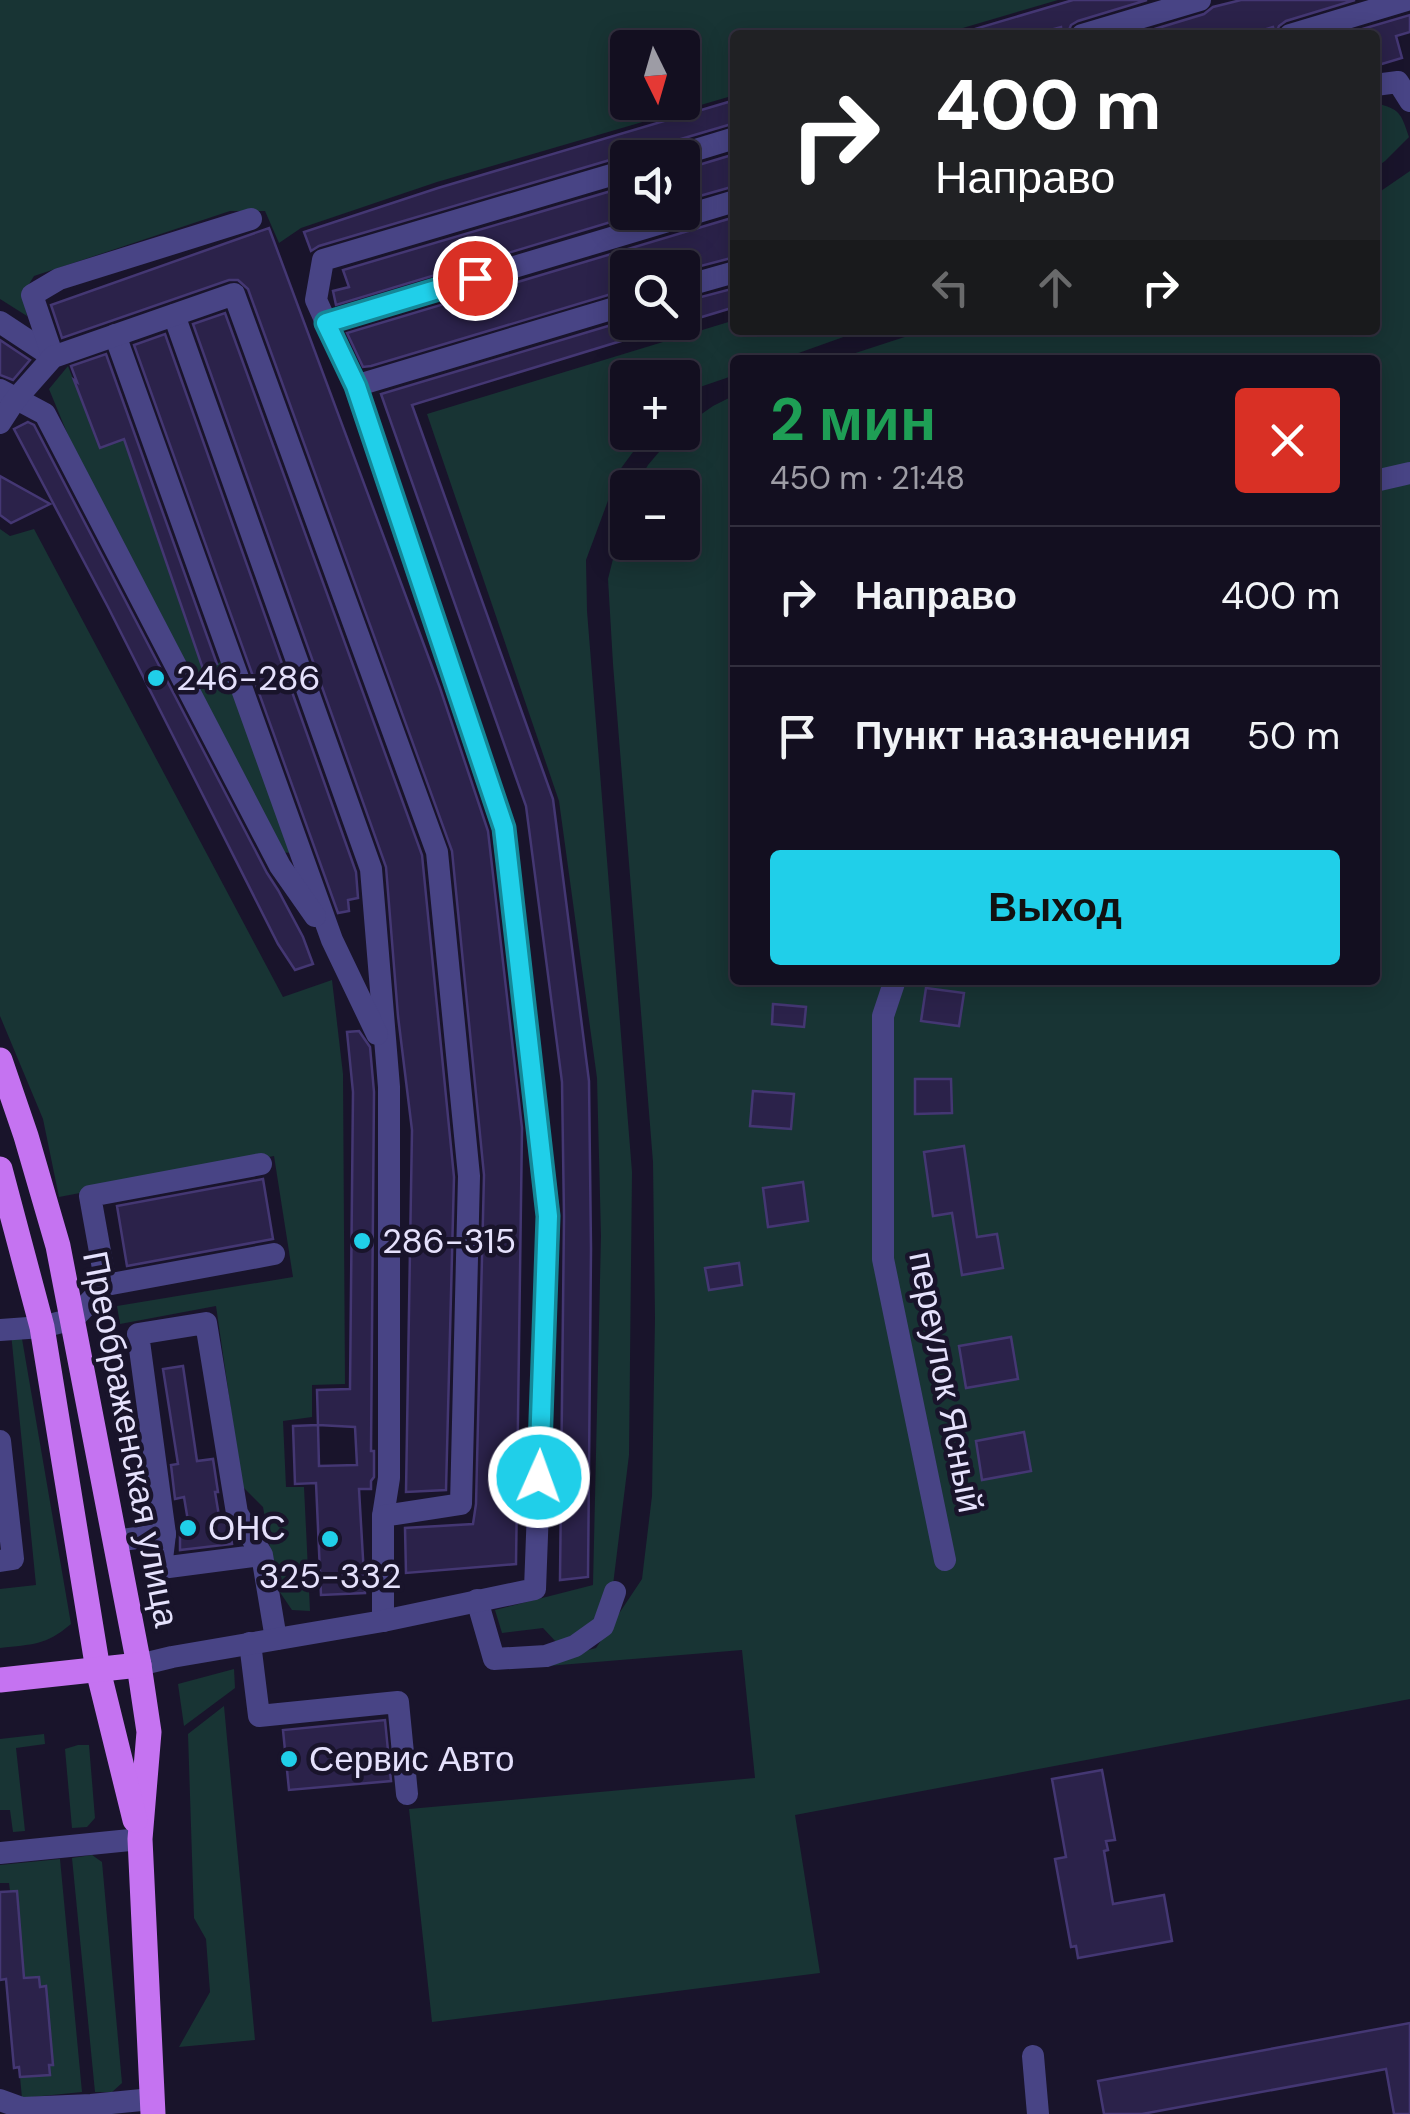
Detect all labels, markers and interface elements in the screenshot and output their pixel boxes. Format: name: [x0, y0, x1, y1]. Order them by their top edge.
north arrow: [610, 30, 700, 120]
map controls: [610, 30, 700, 560]
text: 400 m: [935, 60, 1161, 151]
icon: right: [770, 70, 900, 200]
button: sound: [610, 140, 700, 230]
text: Направо: [935, 148, 1115, 207]
pin: [433, 236, 518, 321]
button: search: [610, 250, 700, 340]
icon: arrive: [448, 251, 503, 306]
icon: left: [923, 260, 978, 315]
icon: ahead: [1028, 260, 1083, 315]
icon: right: [1133, 260, 1188, 315]
button: +: [610, 360, 700, 450]
text: 2 мин: [770, 380, 936, 459]
button: close: [1235, 388, 1340, 493]
text: 450 m · 21:48: [770, 457, 965, 499]
button: −: [610, 470, 700, 560]
icon: right: [770, 569, 825, 624]
text: Направо: [855, 571, 1017, 621]
text: 400 m: [1221, 571, 1340, 621]
place label: 246-286: [176, 655, 321, 701]
marker: 246-286: [145, 667, 167, 689]
icon: arrive: [770, 709, 825, 764]
text: Пункт назначения: [855, 711, 1191, 761]
text: 50 m: [1247, 711, 1340, 761]
button: Выход: [770, 850, 1340, 965]
place label: 286-315: [382, 1218, 516, 1264]
marker: 286-315: [351, 1230, 373, 1252]
street label: Преображенская улица: [72, 1247, 190, 1632]
street label: переулок Ясный: [898, 1247, 994, 1517]
position arrow: [487, 1425, 591, 1529]
place label: ОНС: [208, 1505, 286, 1551]
marker: ОНС: [177, 1517, 199, 1539]
marker: 325-332: [319, 1528, 341, 1550]
place label: 325-332: [259, 1553, 401, 1599]
place label: Сервис Авто: [309, 1736, 514, 1782]
marker: Сервис Авто: [278, 1748, 300, 1770]

